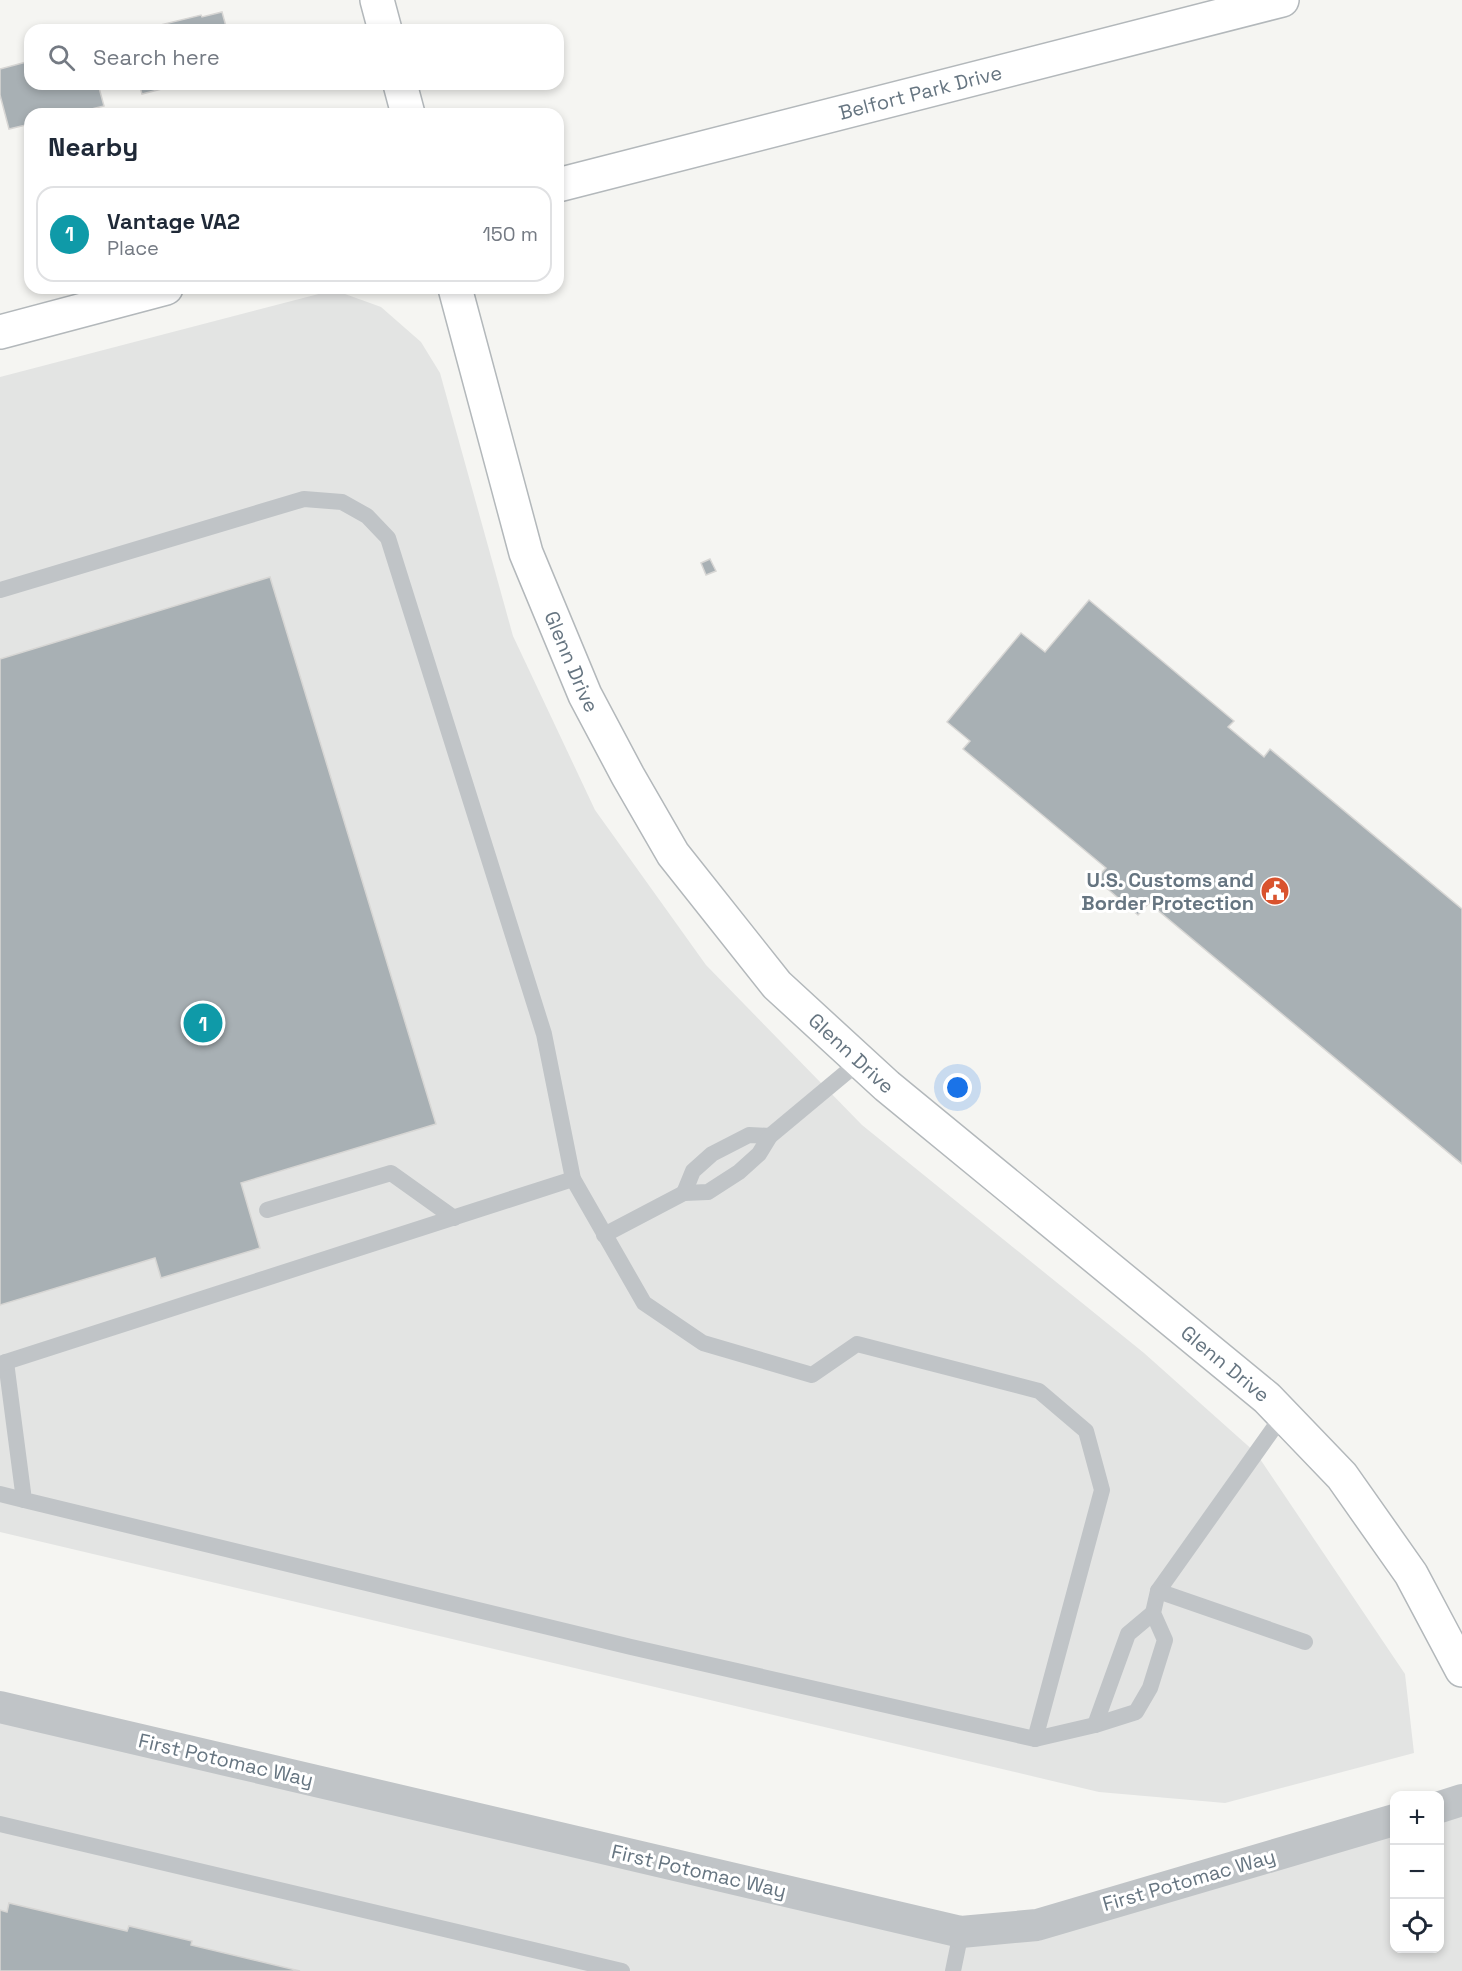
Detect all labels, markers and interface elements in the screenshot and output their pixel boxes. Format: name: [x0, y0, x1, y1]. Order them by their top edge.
search box: [24, 24, 564, 90]
icon: search: [45, 41, 78, 74]
text: Search here: [93, 43, 220, 71]
street label: Belfort Park Drive: [836, 59, 1005, 126]
text: Nearby: [48, 130, 138, 164]
text: Vantage VA2: [107, 207, 240, 235]
text: 1: [65, 221, 74, 247]
text: 150 m: [483, 221, 538, 247]
text: Place: [107, 235, 159, 261]
street label: Glenn Drive: [539, 607, 605, 717]
place label: U.S. Customs and Border Protection: [1081, 867, 1254, 916]
public building icon: U.S. Customs and Border Protection: [1259, 875, 1291, 907]
pin: 1: [184, 1000, 222, 1046]
street label: Glenn Drive: [803, 1007, 900, 1099]
your location: [943, 1073, 972, 1102]
street label: Glenn Drive: [1175, 1319, 1275, 1408]
street label: First Potomac Way: [136, 1727, 316, 1793]
map controls: [1390, 1791, 1444, 1953]
button: +: [1390, 1791, 1444, 1845]
street label: First Potomac Way: [609, 1838, 789, 1904]
street label: First Potomac Way: [1100, 1843, 1278, 1917]
button: −: [1390, 1845, 1444, 1899]
button: locate: [1390, 1899, 1444, 1953]

